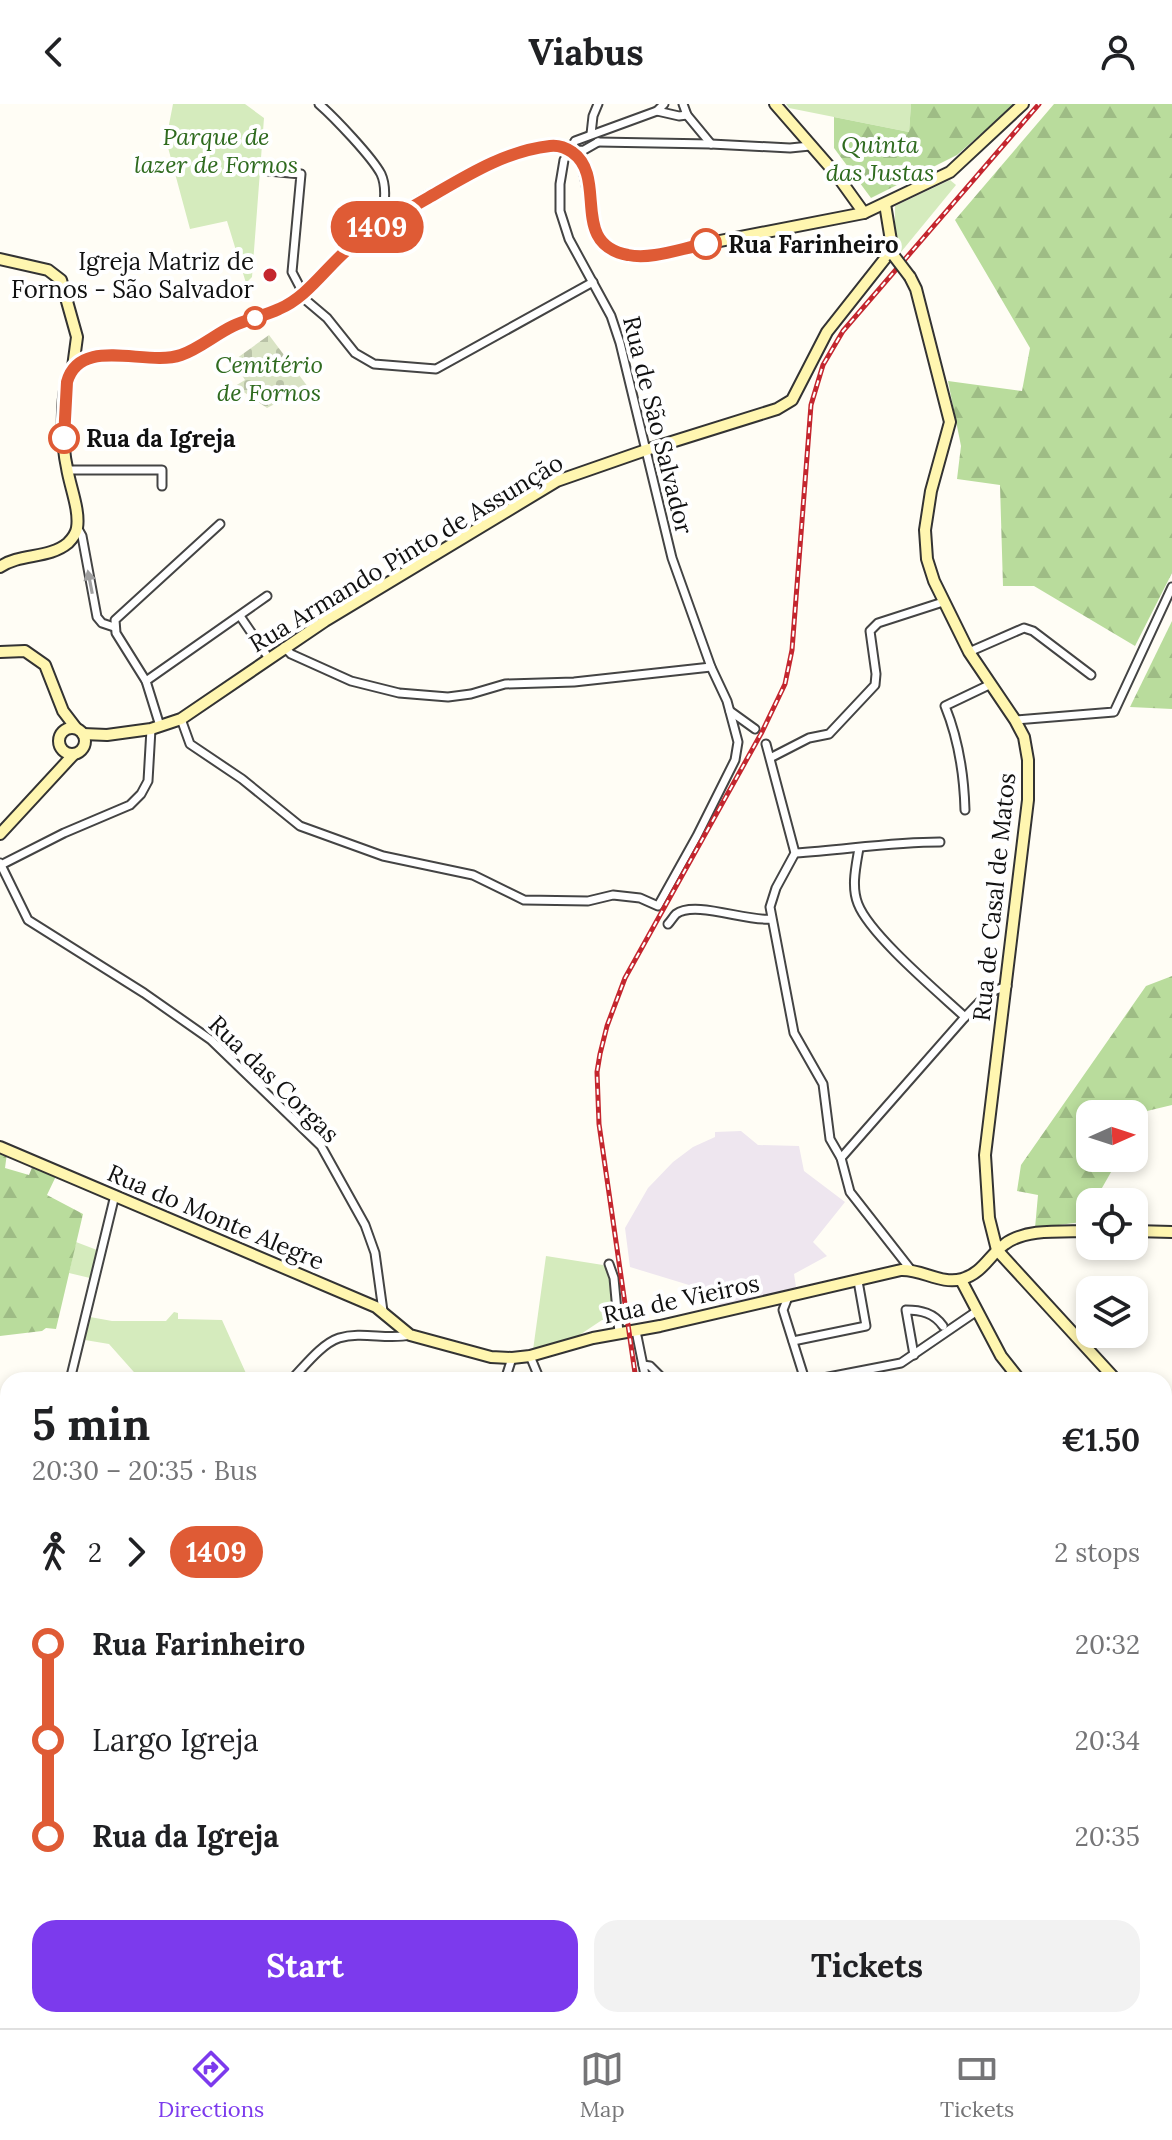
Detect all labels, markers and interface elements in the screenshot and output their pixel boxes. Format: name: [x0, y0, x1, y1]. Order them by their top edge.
text: Viabus: [528, 29, 644, 75]
icon: back: [32, 30, 76, 74]
icon: person: [1096, 30, 1140, 74]
park label: Parque de lazer de Fornos: [134, 121, 298, 180]
park label: Quinta das Justas: [826, 129, 934, 188]
line badge: 1409: [321, 201, 433, 253]
text: 1409: [347, 209, 407, 245]
marker: Rua Farinheiro: [691, 229, 721, 259]
place label: Rua Farinheiro: [728, 229, 899, 260]
place label: Igreja Matriz de Fornos - São Salvador: [11, 246, 255, 305]
marker: Igreja Matriz de Fornos - São Salvador: [261, 266, 279, 284]
unlabelled marker: [244, 307, 266, 329]
street label: Rua de São Salvador: [616, 313, 700, 538]
park label: Cemitério de Fornos: [215, 349, 323, 408]
marker: Rua da Igreja: [49, 423, 79, 453]
place label: Rua da Igreja: [86, 423, 236, 454]
street label: Rua Armando Pinto de Assunção: [243, 447, 569, 659]
one-way arrow: [84, 569, 96, 594]
street label: Rua de Casal de Matos: [966, 771, 1022, 1023]
street label: Rua das Corgas: [202, 1009, 346, 1149]
north arrow: [1076, 1100, 1148, 1172]
map controls: [1076, 1100, 1148, 1348]
street label: Rua do Monte Alegre: [103, 1157, 329, 1277]
button: locate: [1076, 1188, 1148, 1260]
street label: Rua de Vieiros: [600, 1267, 762, 1331]
button: layers: [1076, 1276, 1148, 1348]
text: 5 min: [32, 1396, 150, 1452]
text: €1.50: [1061, 1421, 1140, 1459]
text: 20:30 – 20:35 · Bus: [32, 1454, 257, 1487]
icon: walk: [32, 1530, 76, 1574]
icon: forward: [114, 1530, 158, 1574]
text: 1409: [186, 1534, 247, 1570]
text: 2: [88, 1536, 102, 1569]
text: 2 stops: [1054, 1536, 1140, 1569]
text: Rua Farinheiro: [92, 1625, 305, 1663]
text: 20:32: [1075, 1628, 1140, 1661]
text: Largo Igreja: [92, 1721, 259, 1759]
text: 20:34: [1075, 1724, 1140, 1757]
text: Rua da Igreja: [92, 1817, 279, 1855]
text: 20:35: [1075, 1820, 1140, 1853]
button: Start: [32, 1920, 578, 2012]
button: Tickets: [594, 1920, 1140, 2012]
tab: Directions: [158, 2047, 264, 2123]
tab: Map: [580, 2047, 625, 2123]
tab: Tickets: [940, 2047, 1014, 2123]

